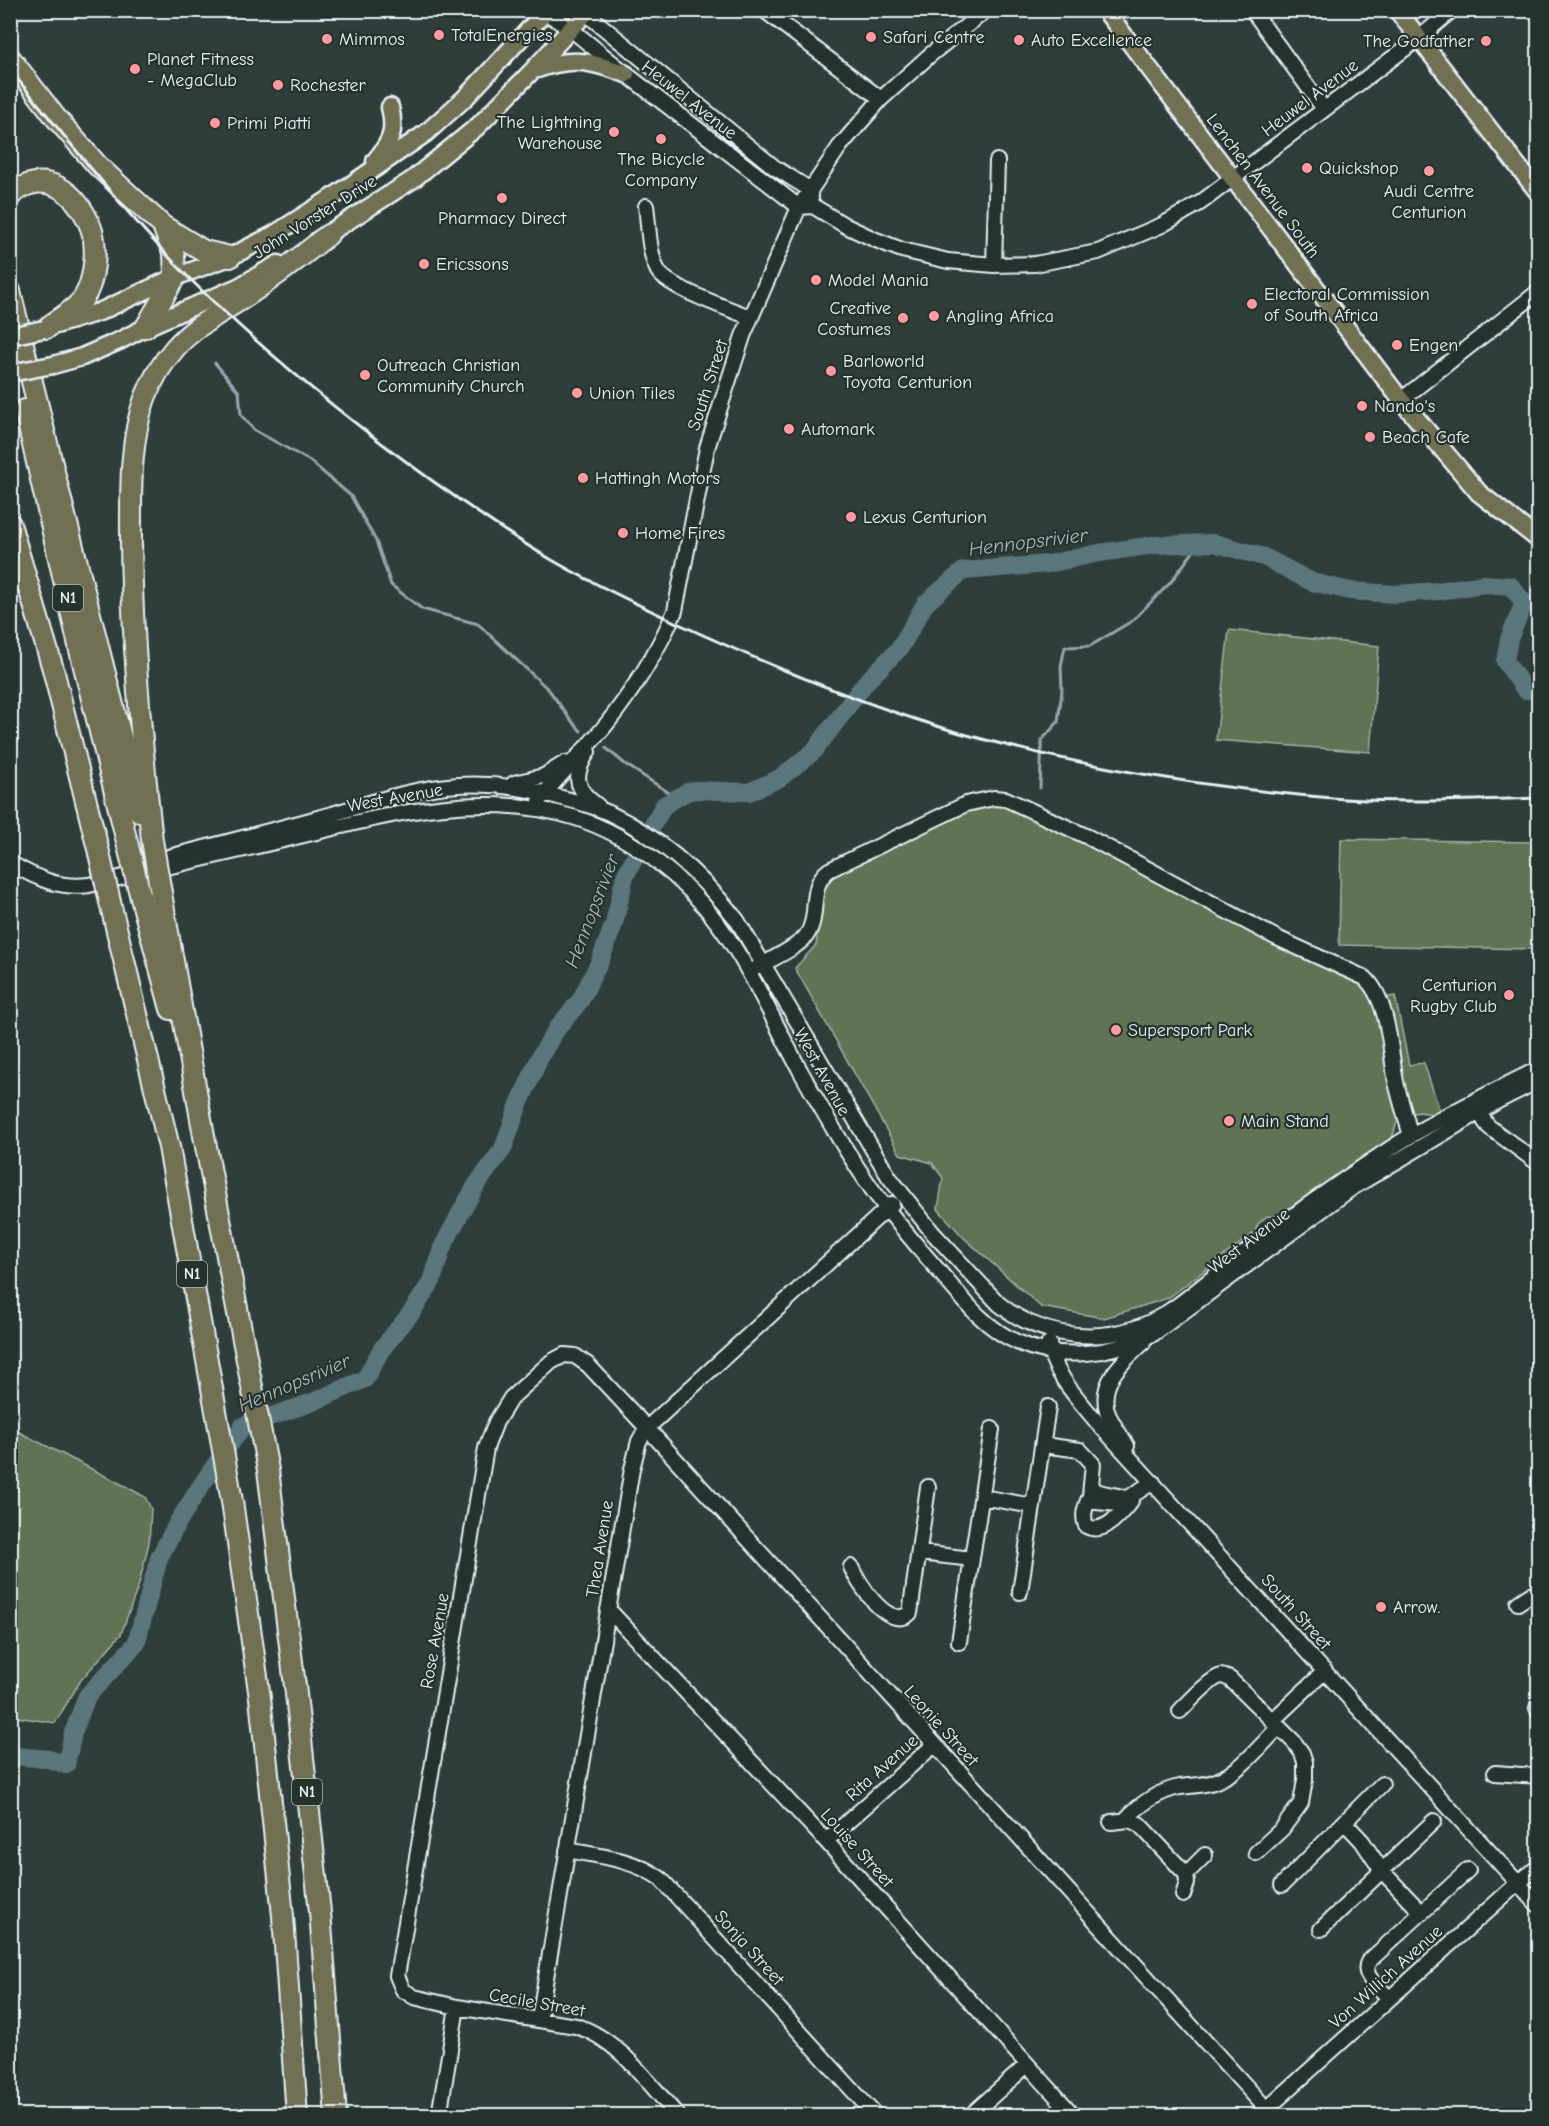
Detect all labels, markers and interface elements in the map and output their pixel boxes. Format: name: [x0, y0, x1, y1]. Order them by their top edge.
place label: TotalEnergies: [451, 25, 553, 46]
place label: Safari Centre: [883, 27, 984, 48]
marker: TotalEnergies: [432, 28, 446, 42]
place label: Mimmos: [339, 29, 405, 50]
marker: Safari Centre: [864, 30, 878, 44]
place label: Auto Excellence: [1031, 30, 1152, 51]
place label: The Godfather: [1363, 31, 1475, 52]
marker: Mimmos: [320, 32, 334, 46]
marker: Auto Excellence: [1012, 33, 1026, 47]
marker: The Godfather: [1479, 34, 1493, 48]
place label: Planet Fitness - MegaClub: [147, 49, 254, 91]
street label: Heuwel Avenue: [1258, 55, 1362, 141]
street label: Heuwel Avenue: [637, 56, 741, 144]
marker: Planet Fitness - MegaClub: [128, 62, 142, 76]
place label: Rochester: [290, 75, 367, 96]
marker: Rochester: [271, 78, 285, 92]
street label: Lenchen Avenue South: [1202, 110, 1324, 262]
place label: The Lightning Warehouse: [497, 112, 602, 154]
place label: Primi Piatti: [227, 113, 311, 134]
marker: Primi Piatti: [208, 116, 222, 130]
marker: The Lightning Warehouse: [607, 125, 621, 139]
marker: The Bicycle Company: [654, 132, 668, 146]
place label: The Bicycle Company: [617, 149, 705, 191]
place label: Quickshop: [1319, 158, 1399, 179]
marker: Quickshop: [1300, 161, 1314, 175]
marker: Audi Centre Centurion: [1422, 164, 1436, 178]
street label: John Vorster Drive: [249, 171, 381, 263]
place label: Audi Centre Centurion: [1384, 181, 1474, 223]
marker: Pharmacy Direct: [495, 191, 509, 205]
place label: Pharmacy Direct: [438, 208, 567, 229]
place label: Ericssons: [436, 254, 509, 275]
marker: Ericssons: [417, 257, 431, 271]
place label: Model Mania: [828, 270, 929, 291]
marker: Model Mania: [809, 273, 823, 287]
place label: Electoral Commission of South Africa: [1264, 284, 1430, 326]
marker: Electoral Commission of South Africa: [1245, 297, 1259, 311]
place label: Creative Costumes: [817, 298, 891, 340]
place label: Angling Africa: [946, 306, 1054, 327]
marker: Angling Africa: [927, 309, 941, 323]
marker: Creative Costumes: [896, 311, 910, 325]
place label: Engen: [1409, 335, 1458, 356]
street label: South Street: [683, 336, 733, 433]
marker: Engen: [1390, 338, 1404, 352]
place label: Barloworld Toyota Centurion: [843, 351, 972, 393]
place label: Outreach Christian Community Church: [377, 355, 525, 397]
marker: Barloworld Toyota Centurion: [824, 364, 838, 378]
marker: Outreach Christian Community Church: [358, 368, 372, 382]
place label: Union Tiles: [589, 383, 675, 404]
marker: Union Tiles: [570, 386, 584, 400]
place label: Nando's: [1374, 396, 1435, 417]
marker: Nando's: [1355, 399, 1369, 413]
place label: Automark: [801, 419, 875, 440]
marker: Automark: [782, 422, 796, 436]
place label: Beach Cafe: [1382, 427, 1470, 448]
marker: Beach Cafe: [1363, 430, 1377, 444]
place label: Hattingh Motors: [595, 468, 720, 489]
marker: Hattingh Motors: [576, 471, 590, 485]
place label: Lexus Centurion: [863, 507, 987, 528]
marker: Lexus Centurion: [844, 510, 858, 524]
place label: Home Fires: [635, 523, 725, 544]
water label: Hennopsrivier: [967, 523, 1090, 561]
marker: Home Fires: [616, 526, 630, 540]
road number: N1: [53, 585, 83, 611]
street label: West Avenue: [345, 779, 445, 817]
water label: Hennopsrivier: [560, 850, 625, 971]
place label: Centurion Rugby Club: [1410, 975, 1497, 1017]
marker: Centurion Rugby Club: [1502, 988, 1516, 1002]
place label: Supersport Park: [1128, 1020, 1252, 1041]
marker: Supersport Park: [1109, 1023, 1123, 1037]
street label: West Avenue: [789, 1025, 855, 1119]
place label: Main Stand: [1241, 1111, 1329, 1132]
marker: Main Stand: [1222, 1114, 1236, 1128]
street label: West Avenue: [1204, 1203, 1294, 1279]
road number: N1: [177, 1261, 207, 1287]
water label: Hennopsrivier: [234, 1349, 355, 1417]
street label: Thea Avenue: [582, 1499, 618, 1599]
street label: South Street: [1257, 1570, 1336, 1655]
street label: Rose Avenue: [416, 1591, 454, 1691]
place label: Arrow.: [1393, 1597, 1441, 1618]
marker: Arrow.: [1374, 1600, 1388, 1614]
street label: Leonie Street: [899, 1681, 983, 1771]
street label: Rita Avenue: [842, 1730, 922, 1806]
road number: N1: [292, 1779, 322, 1805]
street label: Louise Street: [816, 1804, 899, 1892]
street label: Sonja Street: [710, 1906, 789, 1991]
street label: Von Willich Avenue: [1325, 1921, 1447, 2033]
street label: Cecile Street: [487, 1984, 587, 2022]

